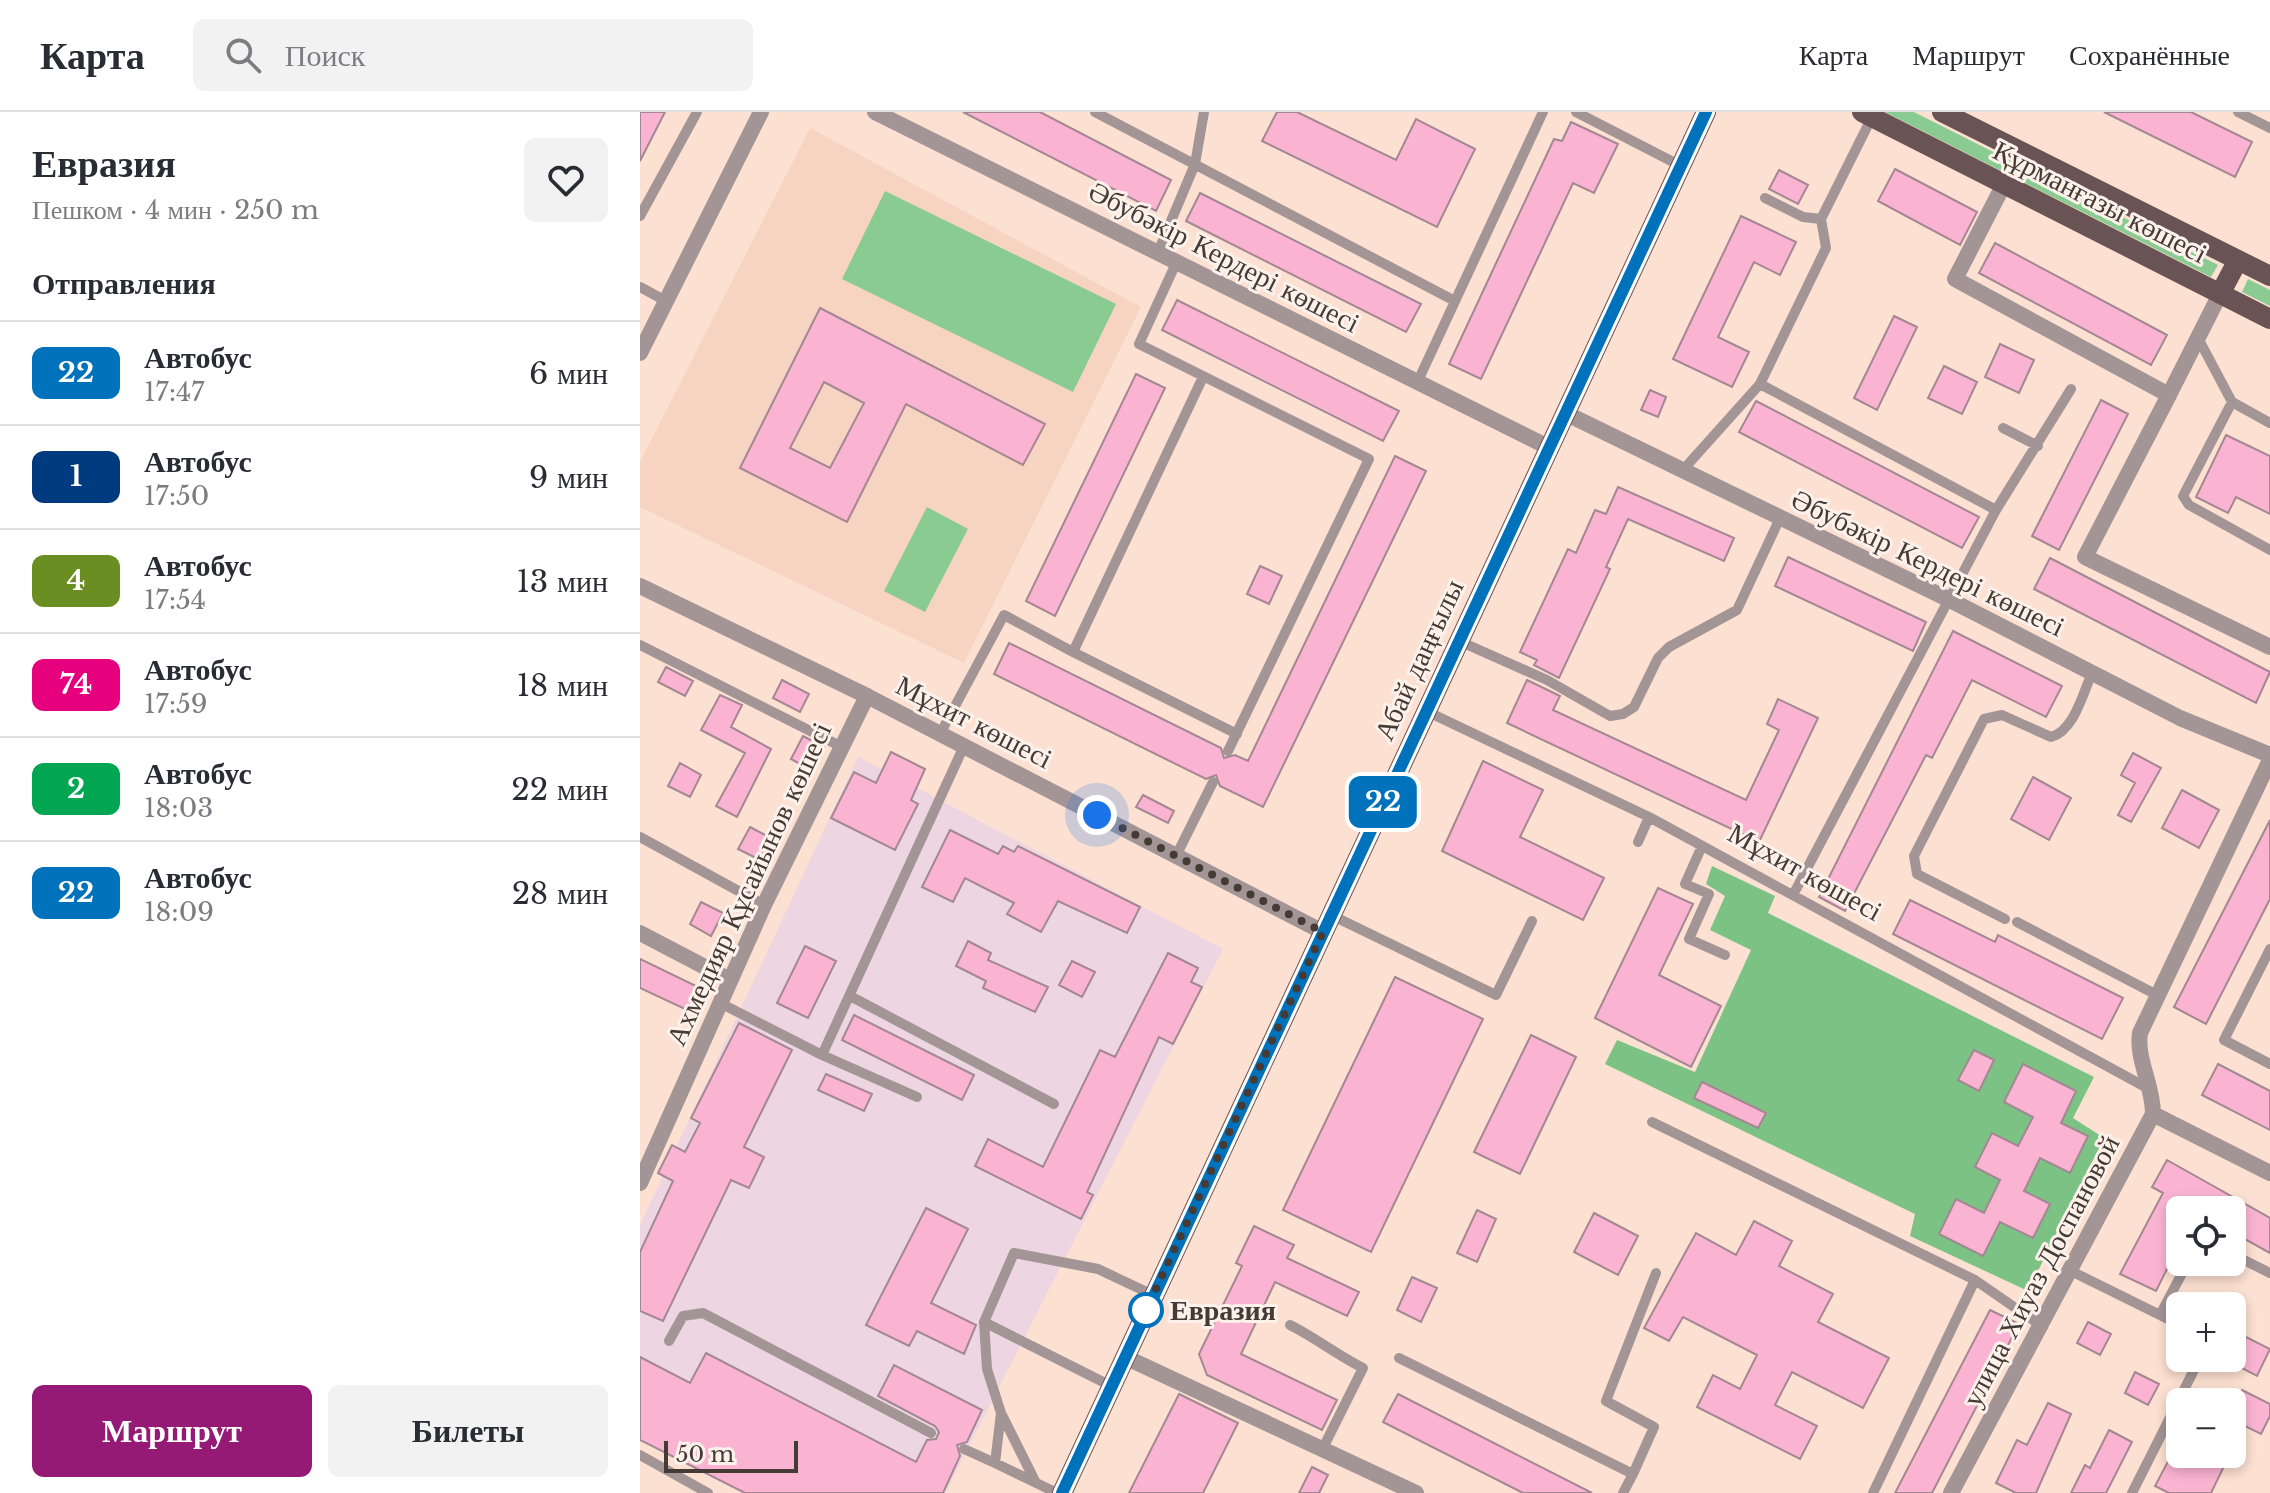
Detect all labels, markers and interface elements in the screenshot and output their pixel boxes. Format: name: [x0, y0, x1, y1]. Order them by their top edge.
search box: [193, 19, 753, 91]
text: Карта: [40, 32, 145, 79]
icon: search: [221, 33, 265, 77]
text: Поиск: [285, 37, 365, 74]
text: Карта: [1799, 38, 1868, 73]
text: Маршрут: [1912, 38, 2025, 73]
text: Сохранённые: [2069, 38, 2230, 73]
street label: Құрманғазы көшесі: [1987, 133, 2213, 271]
button: heart: [524, 138, 608, 222]
text: Евразия: [32, 140, 176, 187]
street label: Әбубәкір Кердері көшесі: [1083, 173, 1366, 341]
text: Пешком · 4 мин · 250 m: [32, 194, 319, 226]
text: Отправления: [32, 265, 216, 302]
text: Автобус: [144, 339, 252, 376]
text: 22: [58, 355, 94, 390]
text: 6 мин: [529, 355, 608, 392]
text: 17:47: [144, 376, 204, 408]
text: Автобус: [144, 443, 252, 480]
text: 1: [70, 459, 82, 494]
text: 9 мин: [529, 459, 608, 496]
text: 17:50: [144, 480, 209, 512]
street label: Әбубәкір Кердері көшесі: [1786, 482, 2071, 645]
text: Автобус: [144, 547, 252, 584]
text: 4: [67, 563, 85, 598]
text: 13 мин: [516, 563, 608, 600]
street label: Абай даңғылы: [1367, 574, 1472, 746]
text: 17:54: [144, 584, 206, 616]
text: Автобус: [144, 651, 252, 688]
text: 74: [60, 667, 92, 702]
text: 18 мин: [517, 667, 608, 704]
street label: Мұхит көшесі: [890, 668, 1058, 776]
text: 17:59: [144, 688, 208, 720]
street label: Ахмедияр Құсайынов көшесі: [659, 717, 839, 1051]
text: Автобус: [144, 755, 252, 792]
text: 2: [67, 771, 85, 806]
text: 22 мин: [511, 771, 608, 808]
line badge: 22: [1347, 776, 1419, 828]
text: 22: [1365, 784, 1401, 819]
text: 18:03: [144, 792, 213, 824]
your location: [1077, 795, 1117, 835]
street label: Мұхит көшесі: [1722, 815, 1888, 929]
text: Автобус: [144, 859, 252, 896]
text: 22: [58, 875, 94, 910]
text: 28 мин: [512, 875, 608, 912]
text: 18:09: [144, 896, 214, 928]
street label: улица Хиуаз Доспановой: [1955, 1129, 2127, 1413]
map controls: [2166, 1196, 2246, 1468]
button: locate: [2166, 1196, 2246, 1276]
button: +: [2166, 1292, 2246, 1372]
marker: Евразия: [1129, 1293, 1163, 1327]
place label: Евразия: [1170, 1293, 1276, 1328]
button: Маршрут: [32, 1385, 312, 1477]
button: Билеты: [328, 1385, 608, 1477]
button: −: [2166, 1388, 2246, 1468]
scale bar: [664, 1437, 798, 1473]
text: 50 m: [676, 1441, 734, 1468]

